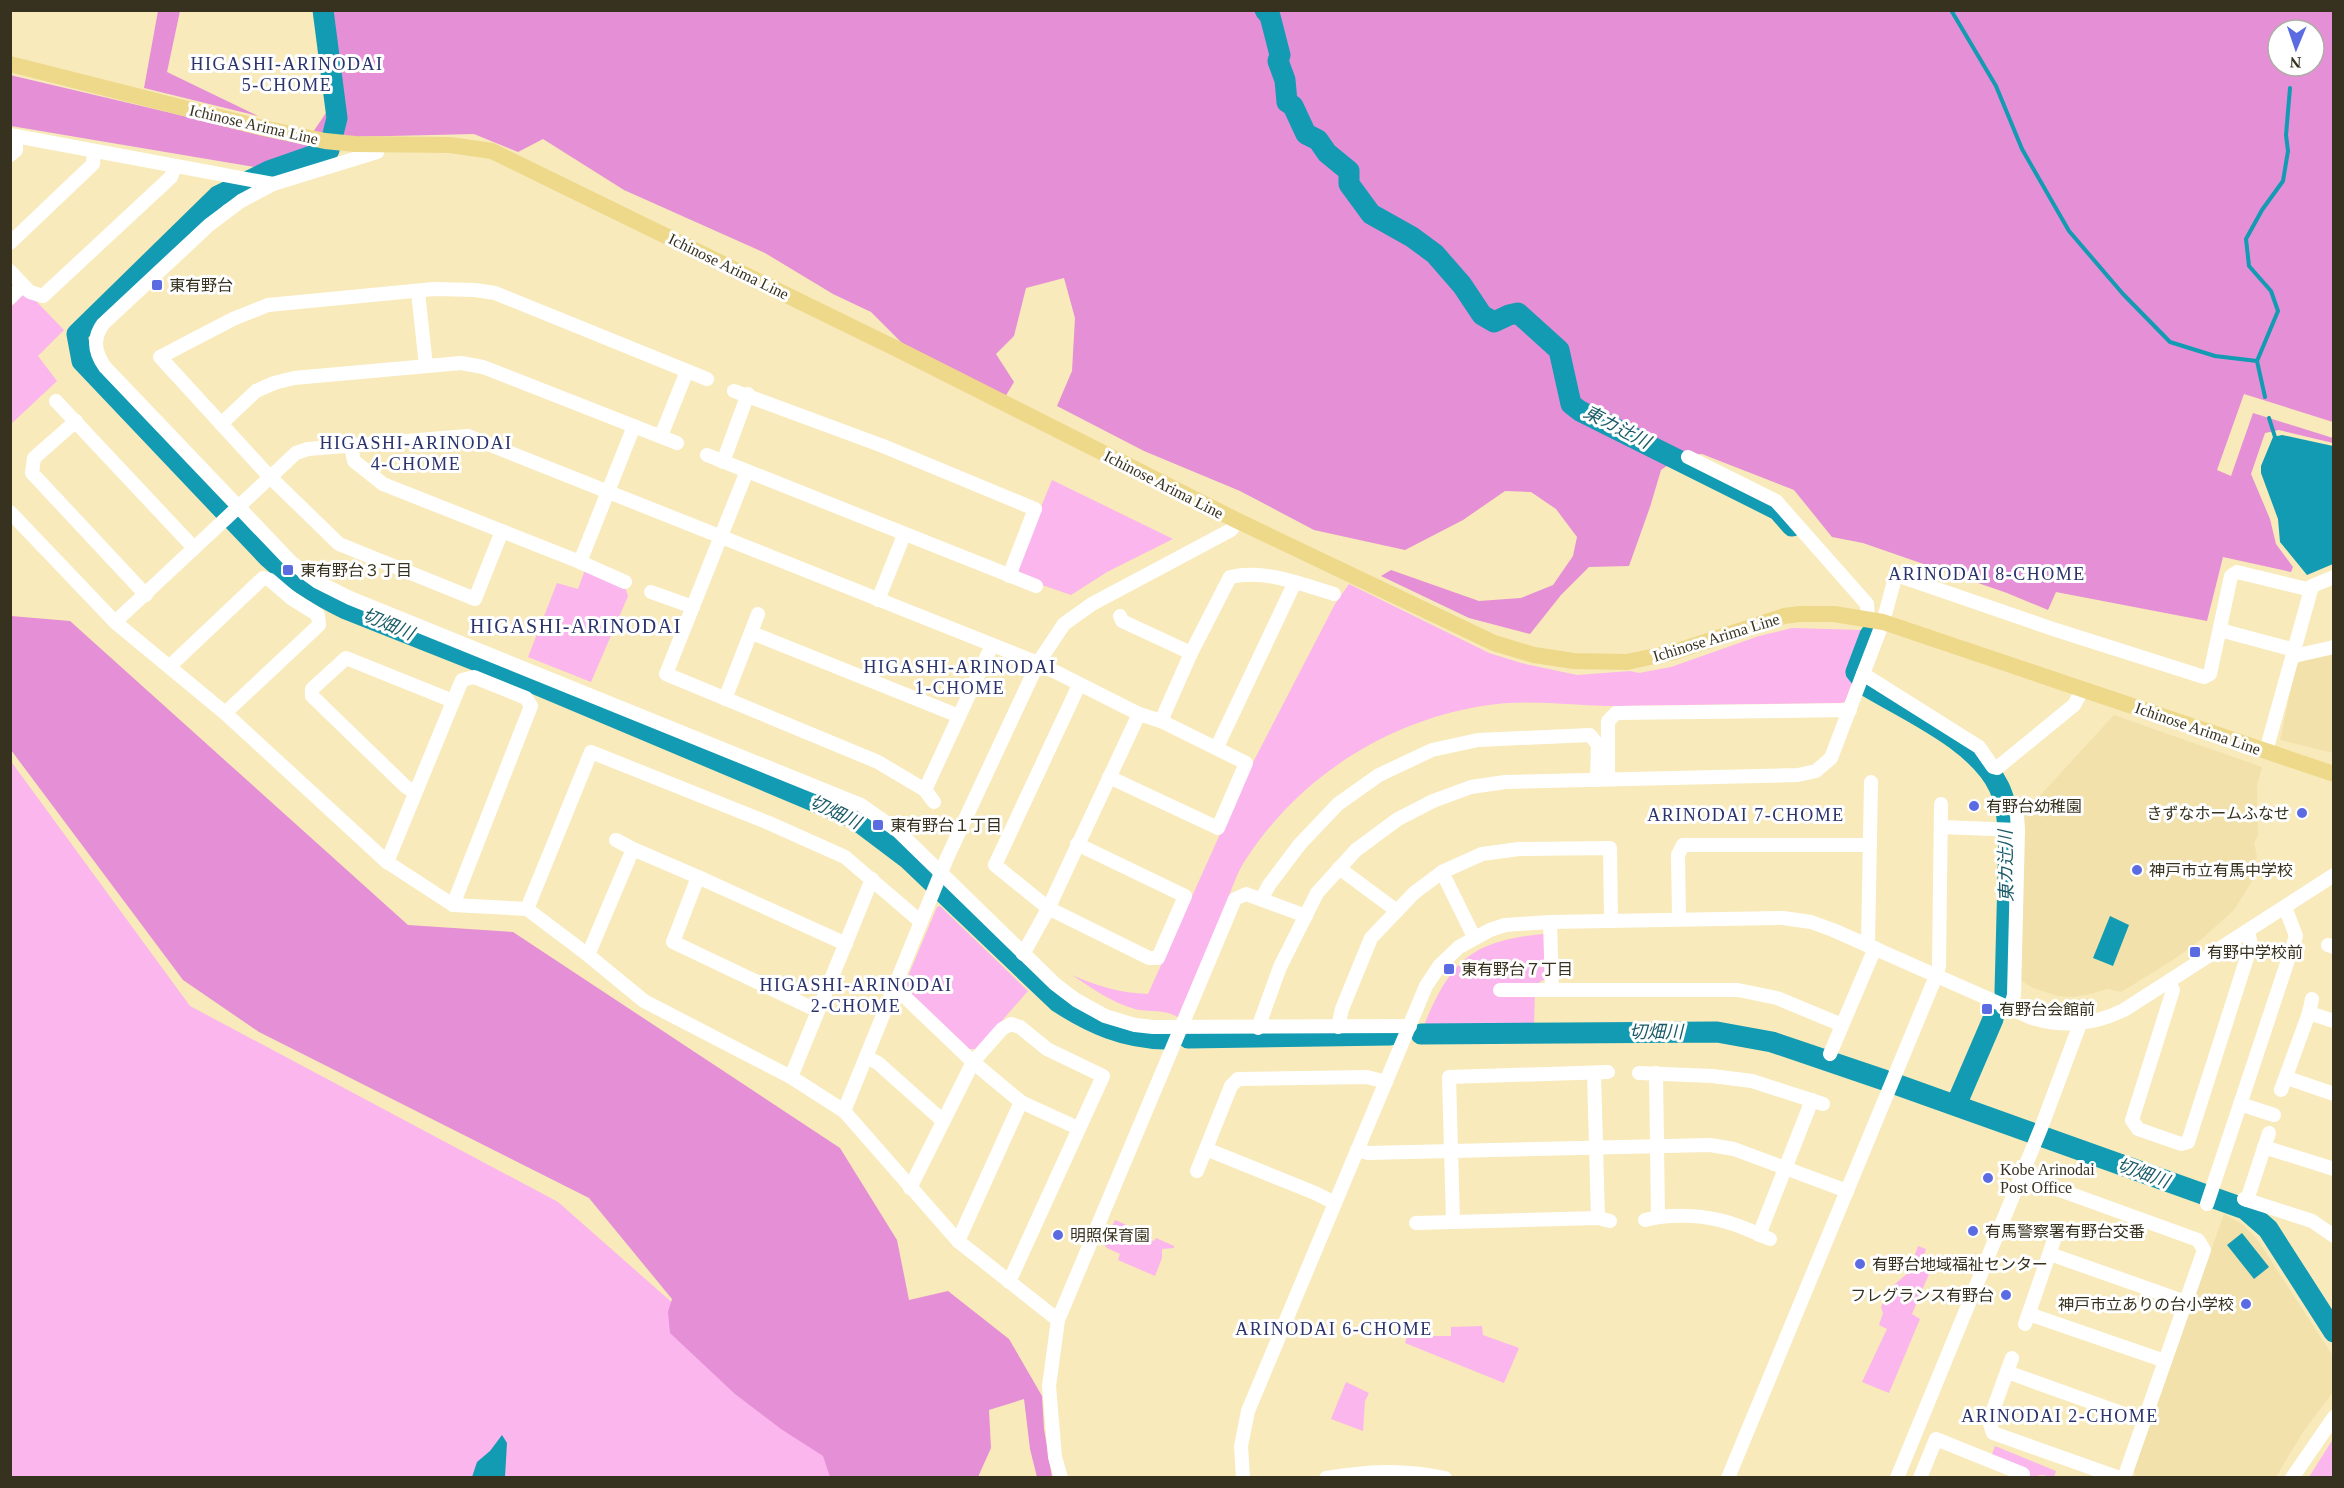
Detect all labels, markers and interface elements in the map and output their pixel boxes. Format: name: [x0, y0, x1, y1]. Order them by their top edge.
north arrow: [2266, 18, 2326, 78]
district label: HIGASHI-ARINODAI 5-CHOME: [191, 54, 383, 95]
text: N: [2289, 54, 2302, 71]
street label: Ichinose Arima Line: [188, 101, 320, 148]
street label: Ichinose Arima Line: [666, 230, 792, 303]
place label: 東有野台: [169, 277, 233, 294]
marker: 東有野台: [150, 278, 164, 292]
water label: 東カ辻川: [1580, 402, 1655, 453]
district label: HIGASHI-ARINODAI 4-CHOME: [320, 433, 512, 474]
street label: Ichinose Arima Line: [1101, 447, 1226, 522]
place label: 東有野台３丁目: [300, 562, 412, 579]
marker: 東有野台３丁目: [281, 563, 295, 577]
district label: ARINODAI 8-CHOME: [1888, 564, 2086, 584]
water label: 切畑川: [359, 604, 419, 645]
street label: Ichinose Arima Line: [1651, 610, 1782, 665]
district label: HIGASHI-ARINODAI: [470, 615, 682, 637]
district label: HIGASHI-ARINODAI 1-CHOME: [864, 657, 1056, 698]
street label: Ichinose Arima Line: [2133, 699, 2263, 758]
water label: 切畑川: [806, 791, 865, 834]
place label: 有野台幼稚園: [1986, 798, 2082, 815]
marker: 有野台幼稚園: [1967, 799, 1981, 813]
district label: ARINODAI 7-CHOME: [1647, 805, 1845, 825]
place label: きずなホームふなせ: [2146, 805, 2290, 822]
marker: きずなホームふなせ: [2295, 806, 2309, 820]
place label: 東有野台１丁目: [890, 817, 1002, 834]
marker: 東有野台１丁目: [871, 818, 885, 832]
water label: 東カ辻川: [1995, 828, 2017, 902]
place label: 神戸市立有馬中学校: [2149, 862, 2293, 879]
marker: 神戸市立有馬中学校: [2130, 863, 2144, 877]
place label: 有野中学校前: [2207, 944, 2303, 961]
marker: 有野中学校前: [2188, 945, 2202, 959]
place label: 東有野台７丁目: [1461, 961, 1573, 978]
marker: 東有野台７丁目: [1442, 962, 1456, 976]
district label: HIGASHI-ARINODAI 2-CHOME: [760, 975, 952, 1016]
place label: 有野台会館前: [1999, 1001, 2095, 1018]
marker: 有野台会館前: [1980, 1002, 1994, 1016]
water label: 切畑川: [1629, 1022, 1685, 1042]
water label: 切畑川: [2114, 1154, 2174, 1192]
place label: Kobe Arinodai Post Office: [2000, 1161, 2095, 1196]
marker: Kobe Arinodai Post Office: [1981, 1171, 1995, 1185]
place label: 有馬警察署有野台交番: [1985, 1223, 2145, 1240]
marker: 有馬警察署有野台交番: [1966, 1224, 1980, 1238]
place label: 明照保育園: [1070, 1227, 1150, 1244]
marker: 明照保育園: [1051, 1228, 1065, 1242]
place label: 有野台地域福祉センター: [1872, 1256, 2048, 1273]
marker: 有野台地域福祉センター: [1853, 1257, 1867, 1271]
place label: フレグランス有野台: [1850, 1287, 1994, 1304]
marker: フレグランス有野台: [1999, 1288, 2013, 1302]
place label: 神戸市立ありの台小学校: [2058, 1296, 2234, 1313]
marker: 神戸市立ありの台小学校: [2239, 1297, 2253, 1311]
district label: ARINODAI 6-CHOME: [1235, 1319, 1433, 1339]
district label: ARINODAI 2-CHOME: [1961, 1406, 2159, 1426]

